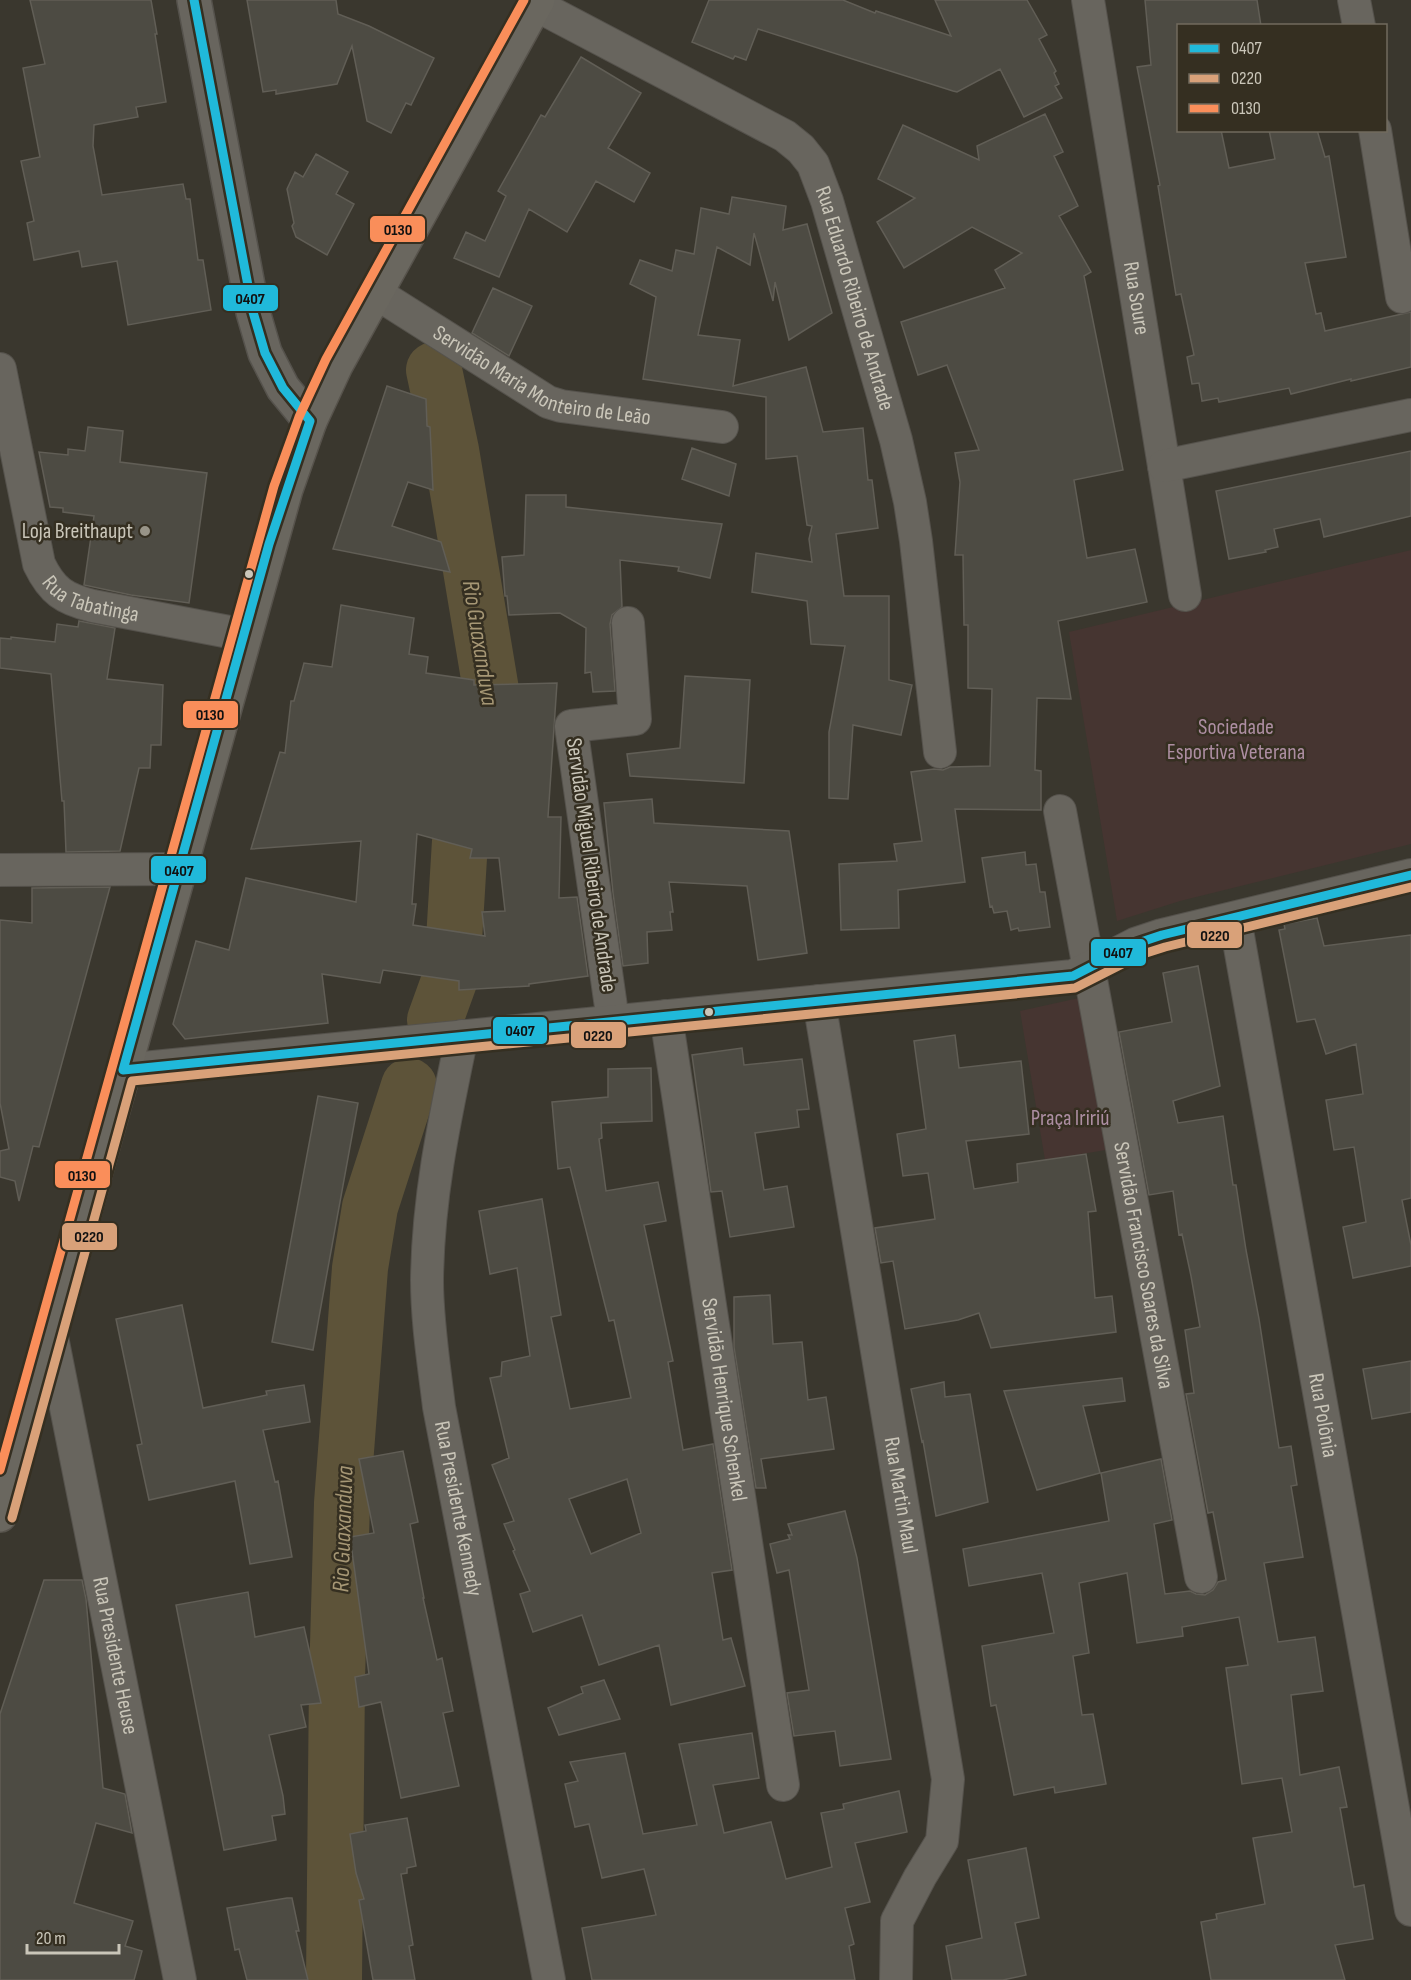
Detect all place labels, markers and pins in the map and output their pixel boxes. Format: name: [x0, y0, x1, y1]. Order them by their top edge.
place label: Loja Breithaupt: [22, 518, 133, 545]
marker: Loja Breithaupt: [138, 524, 152, 538]
unlabelled marker: [243, 568, 255, 580]
unlabelled marker: [703, 1006, 715, 1018]

